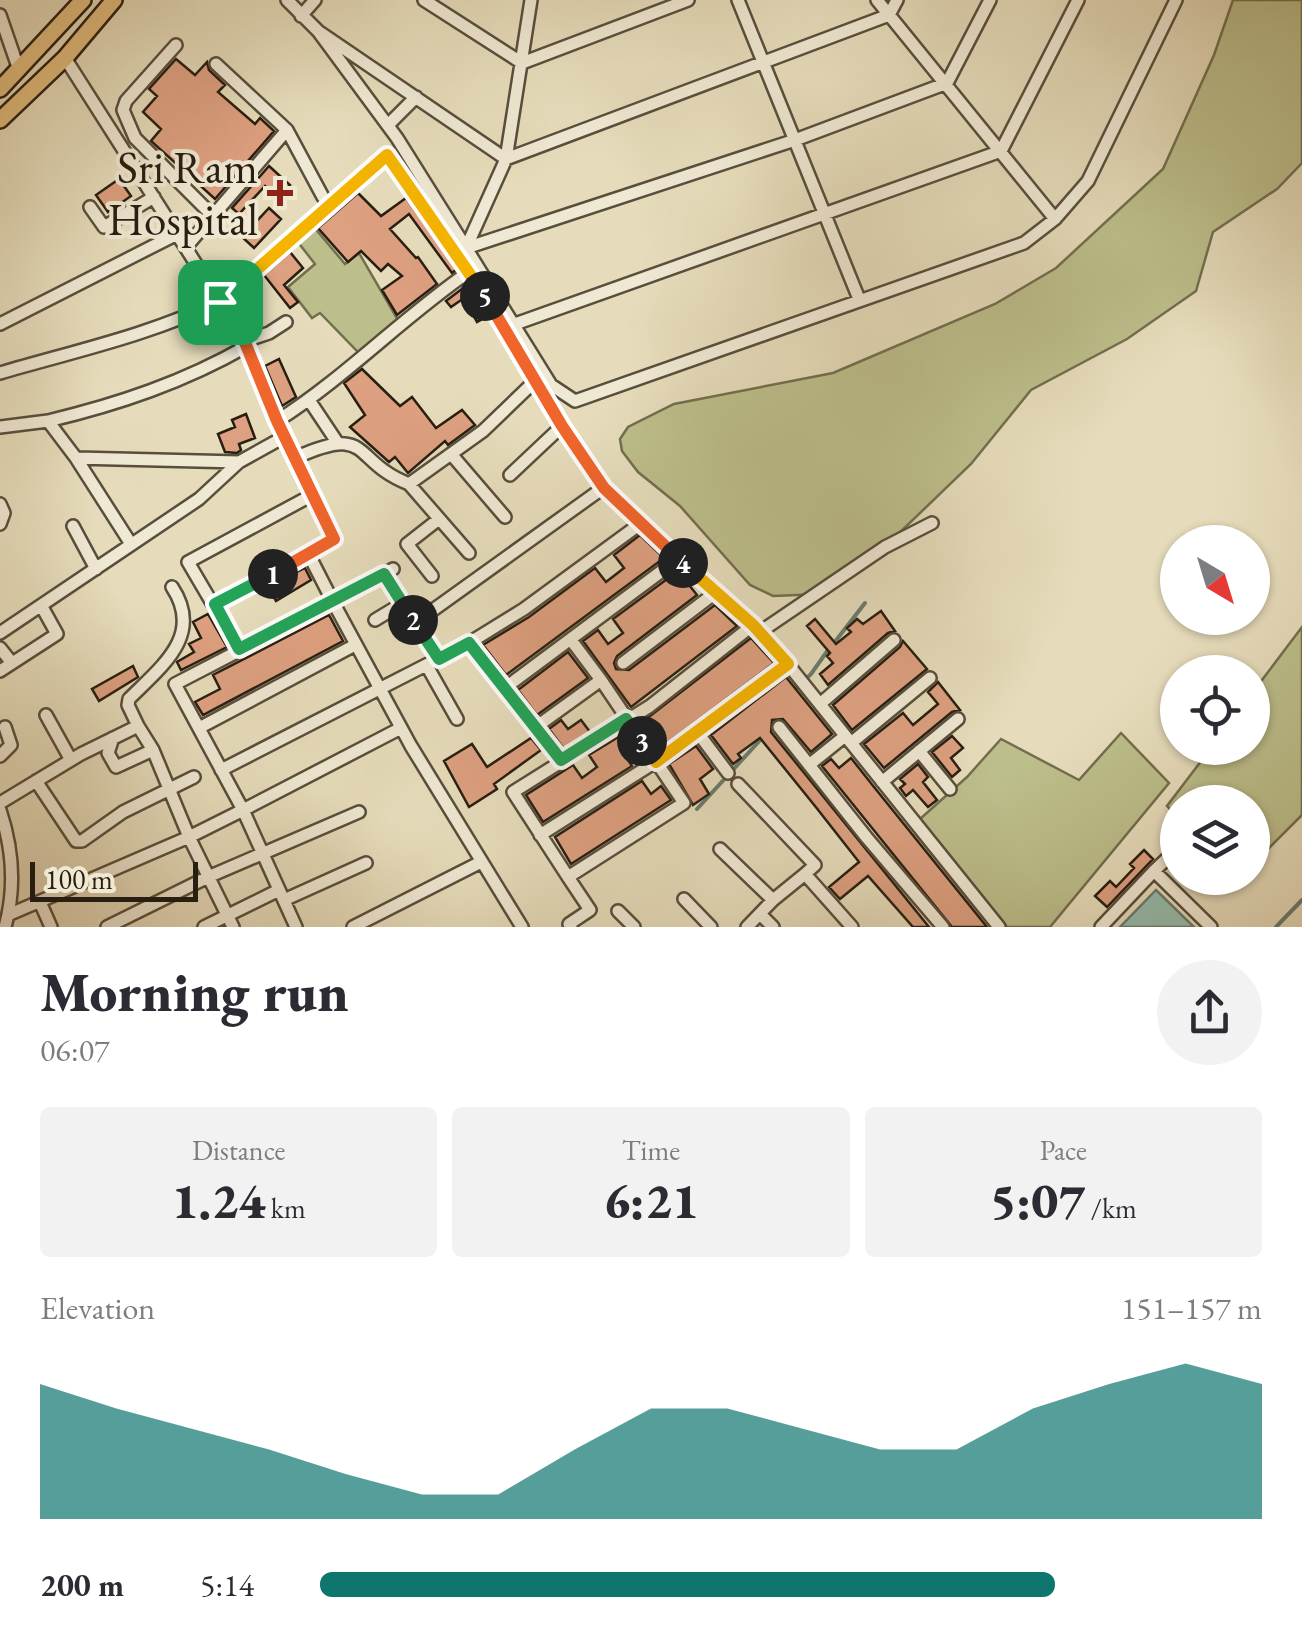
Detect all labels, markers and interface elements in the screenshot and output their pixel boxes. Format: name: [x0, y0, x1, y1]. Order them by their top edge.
place label: Sri Ram Hospital: [107, 138, 258, 248]
marker: Sri Ram Hospital: [267, 180, 293, 206]
pin: [178, 260, 263, 345]
pin: 5: [460, 271, 510, 321]
icon: arrive: [193, 275, 248, 330]
text: 5: [478, 278, 492, 314]
north arrow: [1160, 525, 1270, 635]
map controls: [1160, 525, 1270, 895]
pin: 4: [658, 538, 708, 588]
text: 4: [676, 545, 690, 581]
pin: 1: [248, 549, 298, 599]
text: 1: [266, 556, 280, 592]
pin: 2: [388, 595, 438, 645]
text: 2: [406, 602, 420, 638]
button: locate: [1160, 655, 1270, 765]
pin: 3: [617, 716, 667, 766]
text: 3: [635, 723, 649, 759]
button: layers: [1160, 785, 1270, 895]
scale bar: [30, 857, 198, 901]
text: 100 m: [45, 861, 113, 897]
text: Morning run: [40, 956, 349, 1027]
button: share: [1157, 960, 1262, 1065]
text: 06:07: [40, 1029, 109, 1071]
text: Distance: [192, 1132, 285, 1168]
text: Time: [622, 1132, 680, 1168]
text: Pace: [1040, 1132, 1087, 1168]
text: 1.24: [172, 1168, 265, 1233]
text: 6:21: [603, 1168, 699, 1233]
text: 5:07: [990, 1168, 1085, 1233]
text: km: [265, 1190, 306, 1226]
text: /km: [1085, 1190, 1137, 1226]
text: Elevation: [40, 1287, 155, 1329]
text: 151–157 m: [1121, 1287, 1262, 1329]
text: 200 m: [40, 1564, 124, 1606]
text: 5:14: [200, 1564, 254, 1606]

